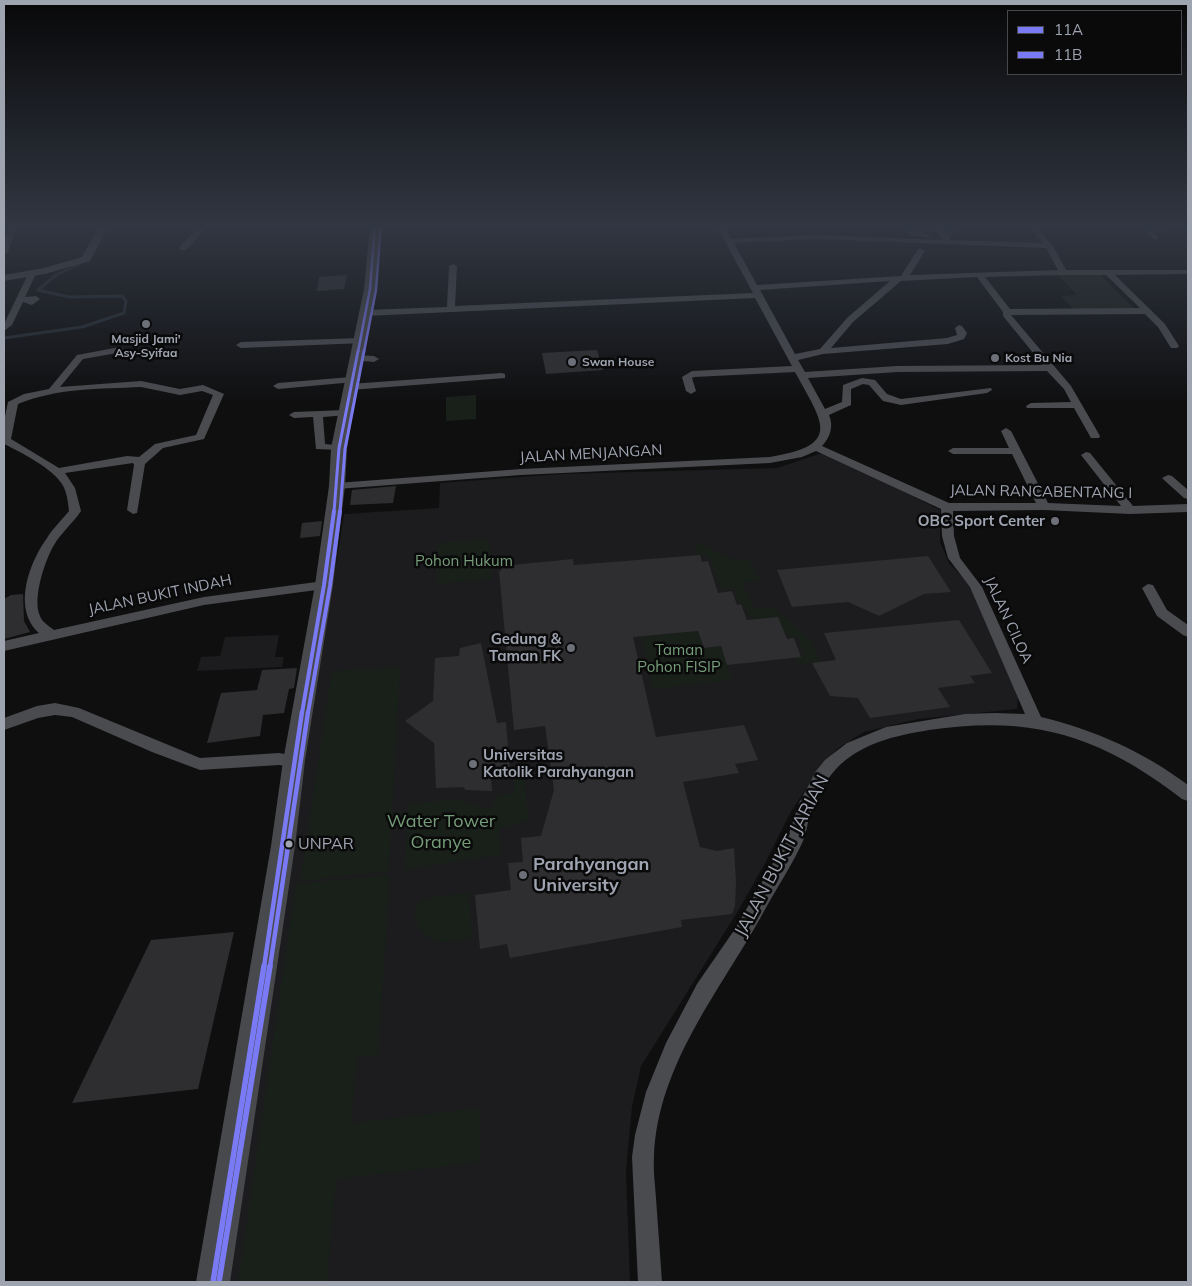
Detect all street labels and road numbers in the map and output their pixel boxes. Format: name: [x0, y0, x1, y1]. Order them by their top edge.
street label: JALAN MENJANGAN: [519, 441, 663, 467]
street label: JALAN RANCABENTANG I: [950, 481, 1132, 503]
street label: JALAN BUKIT INDAH: [87, 571, 233, 619]
street label: JALAN CILOA: [980, 574, 1036, 666]
street label: JALAN BUKIT JARIAN: [730, 771, 834, 941]

